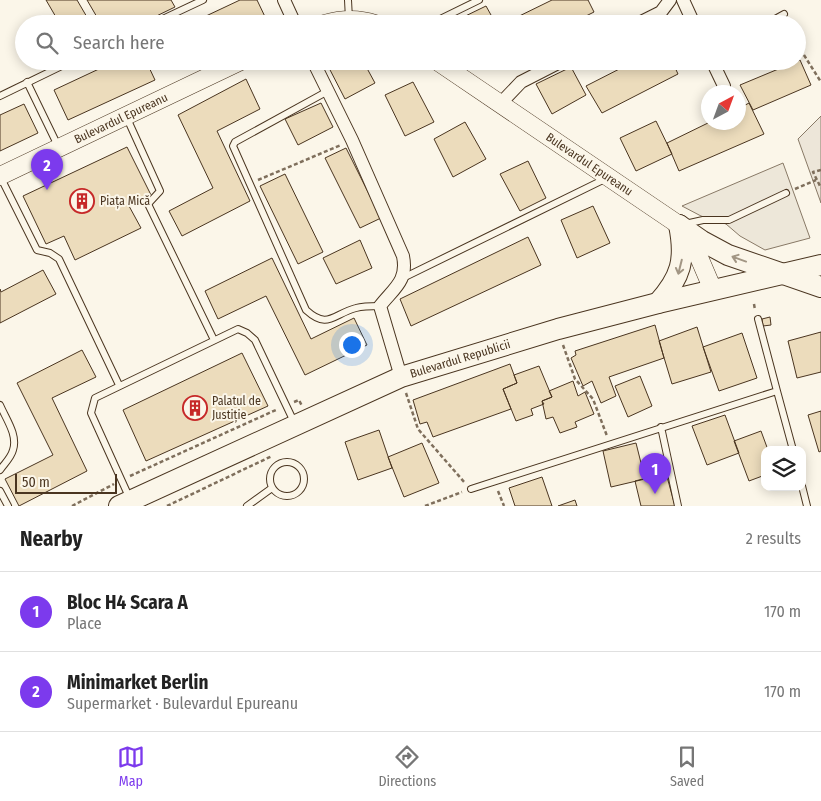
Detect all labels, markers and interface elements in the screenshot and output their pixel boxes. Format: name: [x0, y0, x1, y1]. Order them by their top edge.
search box: [15, 15, 806, 70]
icon: search: [33, 29, 61, 57]
text: Search here: [73, 31, 165, 54]
north arrow: [701, 85, 746, 130]
street label: Bulevardul Epureanu: [72, 90, 170, 147]
street label: Bulevardul Epureanu: [543, 130, 635, 199]
pin: 2: [31, 149, 63, 190]
building icon: Piața Mică: [69, 188, 95, 214]
place label: Piața Mică: [100, 194, 150, 209]
one-way arrow: [732, 254, 748, 263]
one-way arrow: [675, 259, 684, 275]
your location: [339, 332, 365, 358]
street label: Bulevardul Republicii: [408, 337, 512, 381]
place label: Palatul de Justiție: [212, 394, 261, 423]
building icon: Palatul de Justiție: [182, 395, 208, 421]
map controls: [761, 446, 806, 491]
button: layers: [761, 446, 806, 491]
pin: 1: [639, 453, 671, 494]
scale bar: [15, 471, 118, 494]
text: 50 m: [22, 474, 50, 491]
text: Nearby: [20, 526, 82, 552]
text: 2 results: [746, 529, 801, 548]
text: Bloc H4 Scara A: [67, 591, 188, 614]
text: 1: [33, 602, 39, 621]
text: 170 m: [764, 602, 801, 621]
text: Place: [67, 614, 102, 633]
text: Minimarket Berlin: [67, 671, 208, 694]
text: 2: [32, 682, 40, 701]
text: 170 m: [764, 682, 801, 701]
text: Supermarket · Bulevardul Epureanu: [67, 694, 298, 713]
tab: Map: [117, 743, 145, 790]
tab: Directions: [378, 743, 436, 790]
tab: Saved: [670, 743, 704, 790]

